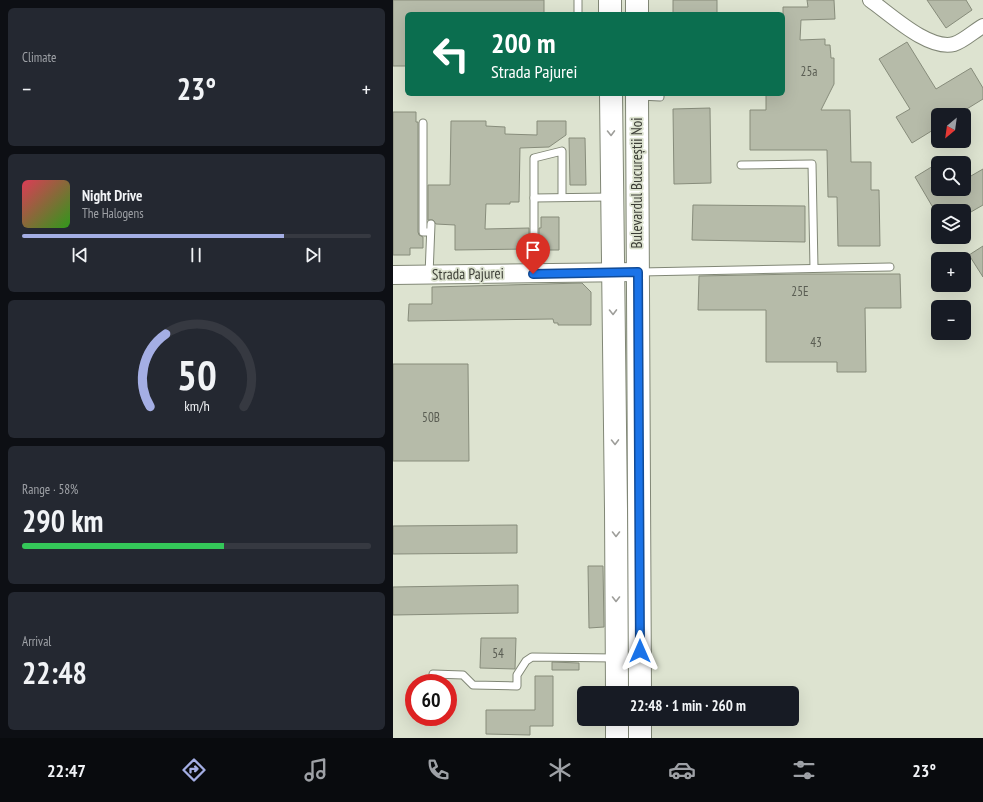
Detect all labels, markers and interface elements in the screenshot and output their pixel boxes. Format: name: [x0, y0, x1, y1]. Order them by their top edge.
text: 200 m: [491, 24, 555, 61]
icon: left: [425, 28, 477, 80]
text: Climate: [22, 49, 56, 66]
text: Strada Pajurei: [491, 60, 577, 83]
house number: 25a: [801, 63, 817, 80]
text: 23°: [177, 69, 216, 108]
text: −: [22, 75, 31, 103]
text: +: [362, 75, 371, 103]
north arrow: [931, 108, 971, 148]
map controls: [931, 108, 971, 340]
street label: Bulevardul Bucureștii Noi: [627, 117, 646, 249]
one-way arrow: [607, 130, 615, 136]
button: search: [931, 156, 971, 196]
text: Night Drive: [82, 186, 142, 205]
button: layers: [931, 204, 971, 244]
text: The Halogens: [82, 205, 144, 222]
pin: [516, 233, 550, 274]
icon: arrive: [522, 239, 544, 261]
icon: previous: [69, 244, 91, 266]
icon: pause: [185, 244, 207, 266]
icon: next: [302, 244, 324, 266]
button: +: [931, 252, 971, 292]
street label: Strada Pajurei: [432, 263, 504, 284]
house number: 25E: [791, 283, 809, 300]
button: −: [931, 300, 971, 340]
one-way arrow: [609, 309, 618, 315]
house number: 43: [810, 334, 822, 351]
text: 50: [177, 348, 216, 401]
text: km/h: [184, 396, 209, 415]
house number: 50B: [422, 409, 440, 426]
one-way arrow: [611, 439, 620, 445]
text: Range · 58%: [22, 481, 78, 498]
text: 290 km: [22, 501, 103, 540]
one-way arrow: [612, 531, 620, 537]
one-way arrow: [612, 596, 620, 602]
position arrow: [619, 630, 661, 672]
text: Arrival: [22, 633, 51, 650]
house number: 54: [492, 645, 504, 662]
text: 22:48: [22, 653, 87, 692]
speed limit sign: 60: [405, 674, 457, 726]
text: 22:48 · 1 min · 260 m: [630, 696, 746, 715]
icon: directions: [180, 756, 208, 784]
icon: music: [302, 756, 330, 784]
icon: phone: [424, 756, 452, 784]
icon: climate: [546, 756, 574, 784]
icon: car: [668, 756, 696, 784]
icon: filters: [790, 756, 818, 784]
text: 22:47: [47, 759, 86, 782]
text: 23°: [912, 759, 936, 782]

